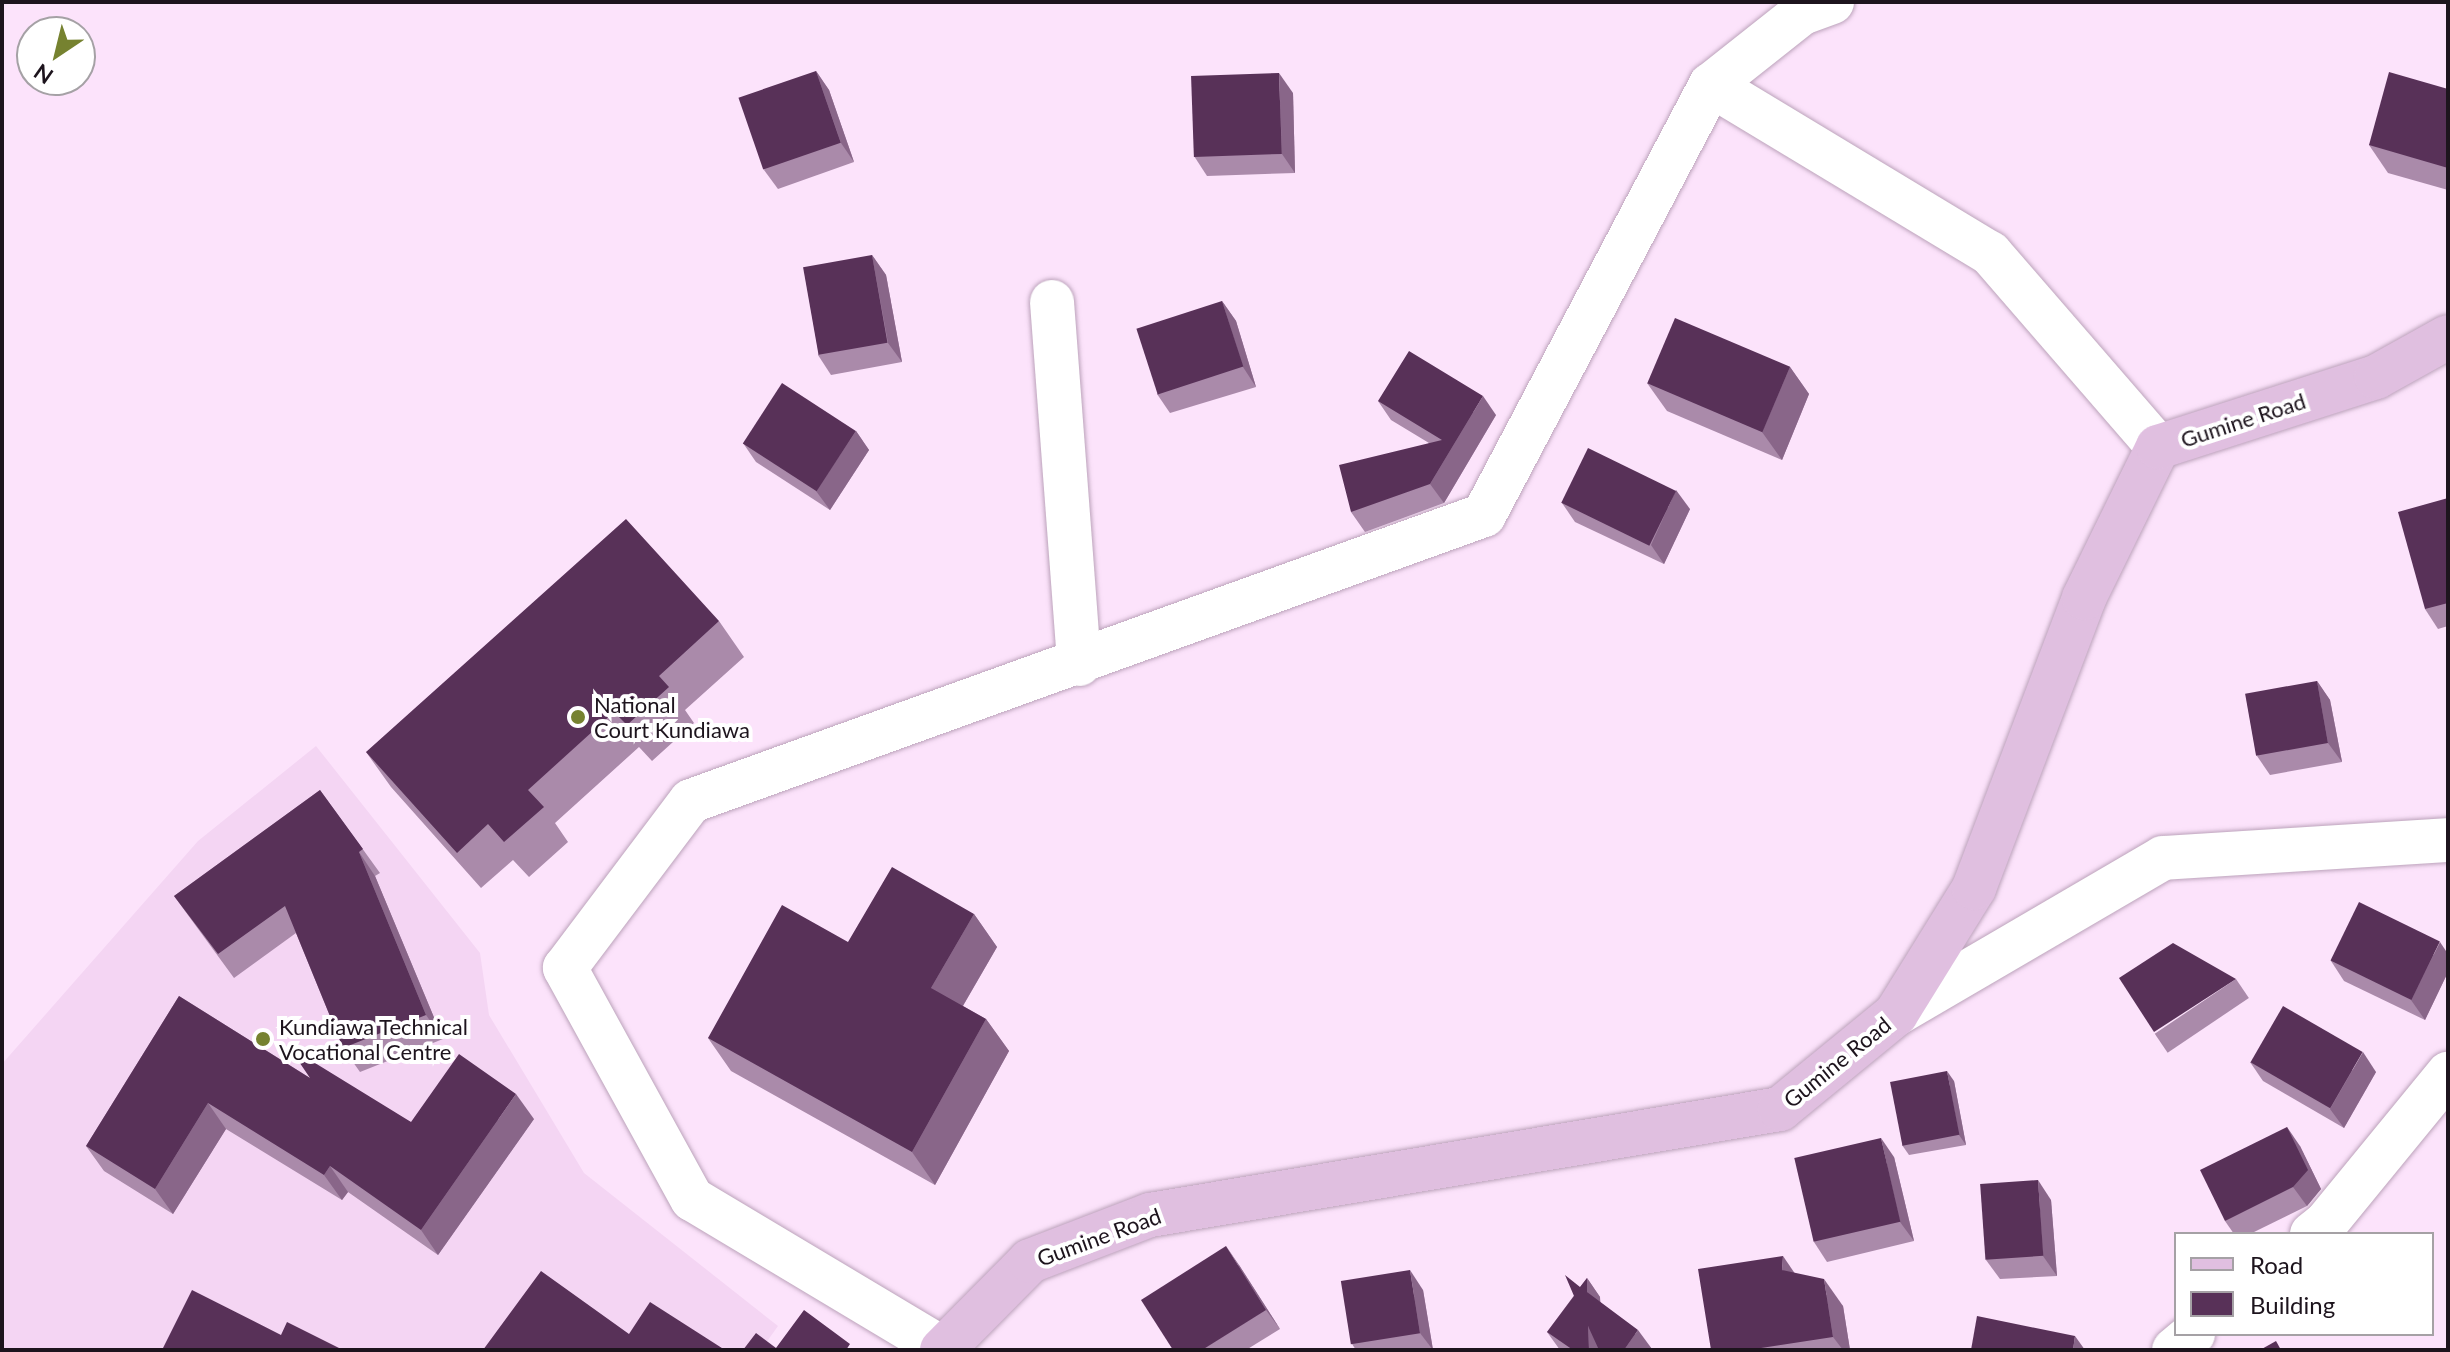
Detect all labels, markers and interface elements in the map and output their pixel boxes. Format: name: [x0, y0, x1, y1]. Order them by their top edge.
north arrow: [16, 16, 96, 96]
text: N: [28, 59, 58, 90]
street label: Gumine Road: [2177, 387, 2309, 453]
place label: National Court Kundiawa: [594, 691, 750, 742]
marker: National Court Kundiawa: [569, 708, 587, 726]
street label: Gumine Road: [1778, 1011, 1896, 1113]
place label: Kundiawa Technical Vocational Centre: [279, 1013, 469, 1064]
marker: Kundiawa Technical Vocational Centre: [254, 1030, 272, 1048]
street label: Gumine Road: [1033, 1202, 1165, 1272]
legend: [2174, 1232, 2434, 1336]
text: Road: [2250, 1250, 2303, 1279]
text: Building: [2250, 1290, 2335, 1319]

